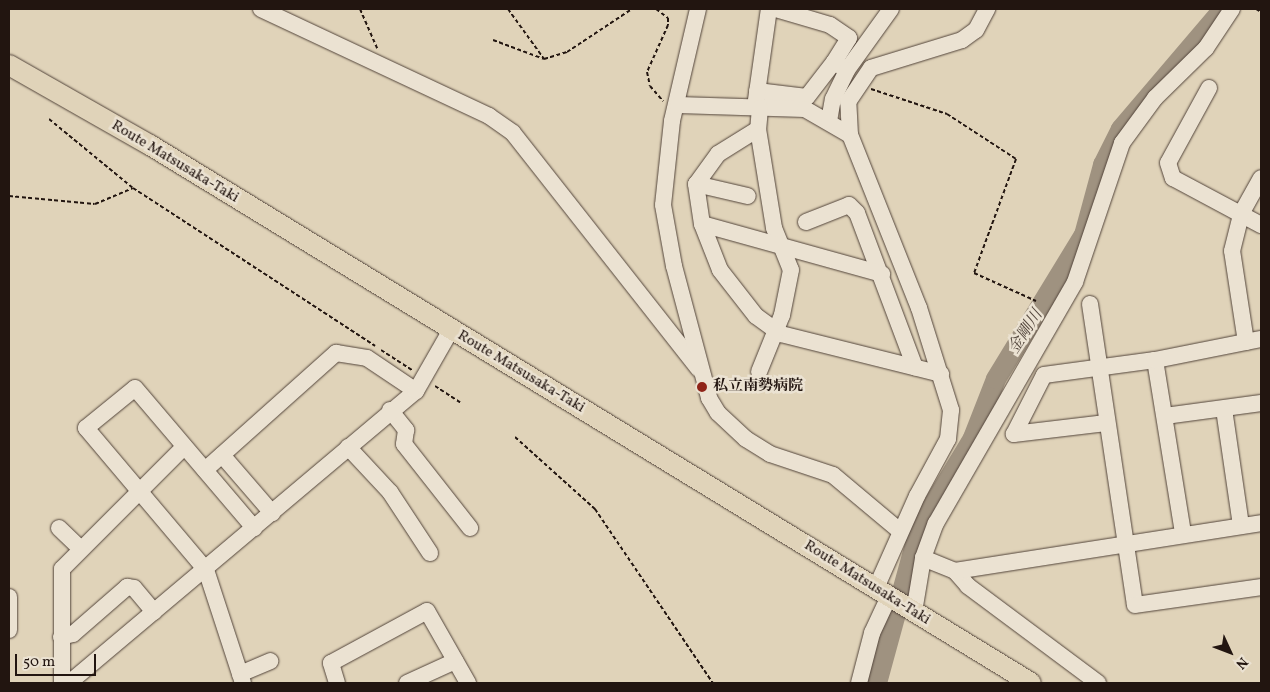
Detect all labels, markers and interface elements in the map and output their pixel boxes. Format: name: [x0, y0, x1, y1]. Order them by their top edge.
street label: Route Matsusaka-Taki: [108, 117, 242, 207]
water label: 金剛川: [1005, 307, 1047, 357]
street label: Route Matsusaka-Taki: [454, 327, 588, 417]
place label: 私立南勢病院: [713, 378, 803, 396]
marker: 私立南勢病院: [695, 380, 709, 394]
street label: Route Matsusaka-Taki: [800, 537, 934, 629]
north arrow: [1205, 627, 1255, 677]
scale bar: [18, 644, 99, 676]
text: 50 m: [23, 652, 55, 673]
text: N: [1231, 652, 1252, 673]

